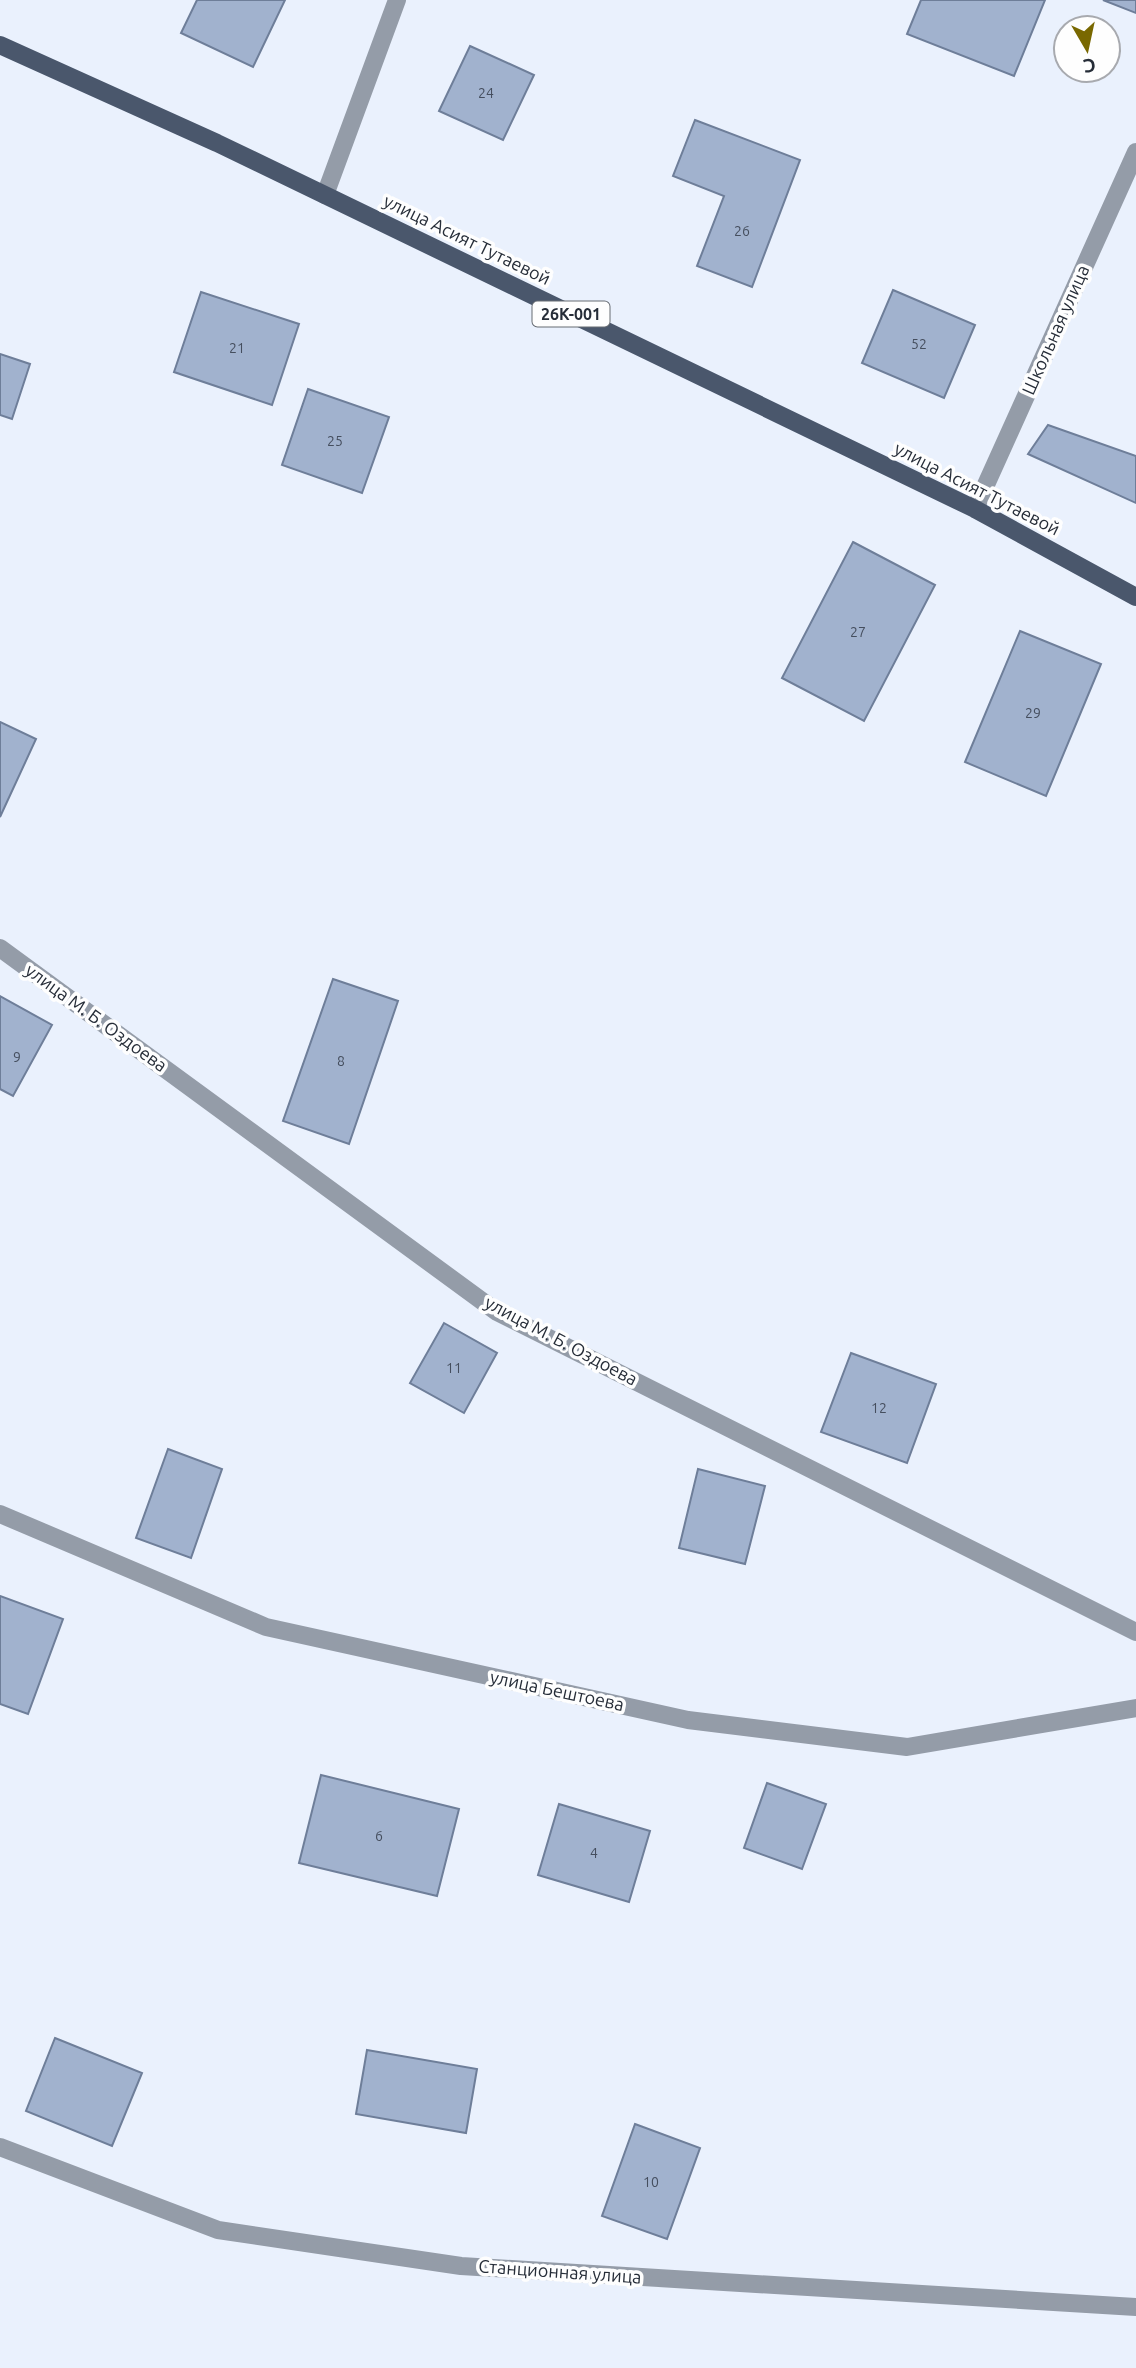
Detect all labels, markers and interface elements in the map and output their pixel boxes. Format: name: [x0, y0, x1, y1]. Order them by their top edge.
north arrow: [1052, 14, 1122, 84]
text: С: [1082, 54, 1097, 78]
house number: 24: [478, 85, 494, 101]
street label: улица Асият Тутаевой: [381, 190, 554, 288]
house number: 26: [734, 223, 750, 239]
street label: Школьная улица: [1018, 262, 1093, 397]
road number: 26К-001: [532, 302, 610, 326]
house number: 52: [911, 336, 927, 352]
house number: 21: [229, 340, 245, 356]
house number: 25: [327, 433, 343, 449]
street label: улица Асият Тутаевой: [891, 438, 1064, 539]
house number: 27: [850, 624, 866, 640]
house number: 29: [1025, 705, 1041, 721]
street label: улица М. Б. Оздоева: [22, 959, 171, 1075]
house number: 9: [13, 1049, 21, 1065]
house number: 8: [337, 1053, 345, 1069]
street label: улица М. Б. Оздоева: [482, 1291, 641, 1389]
house number: 11: [446, 1360, 462, 1376]
house number: 12: [871, 1400, 887, 1416]
street label: улица Бештоева: [488, 1666, 626, 1714]
house number: 6: [375, 1828, 383, 1844]
house number: 4: [590, 1845, 598, 1861]
house number: 10: [643, 2174, 659, 2190]
street label: Станционная улица: [478, 2255, 642, 2287]

